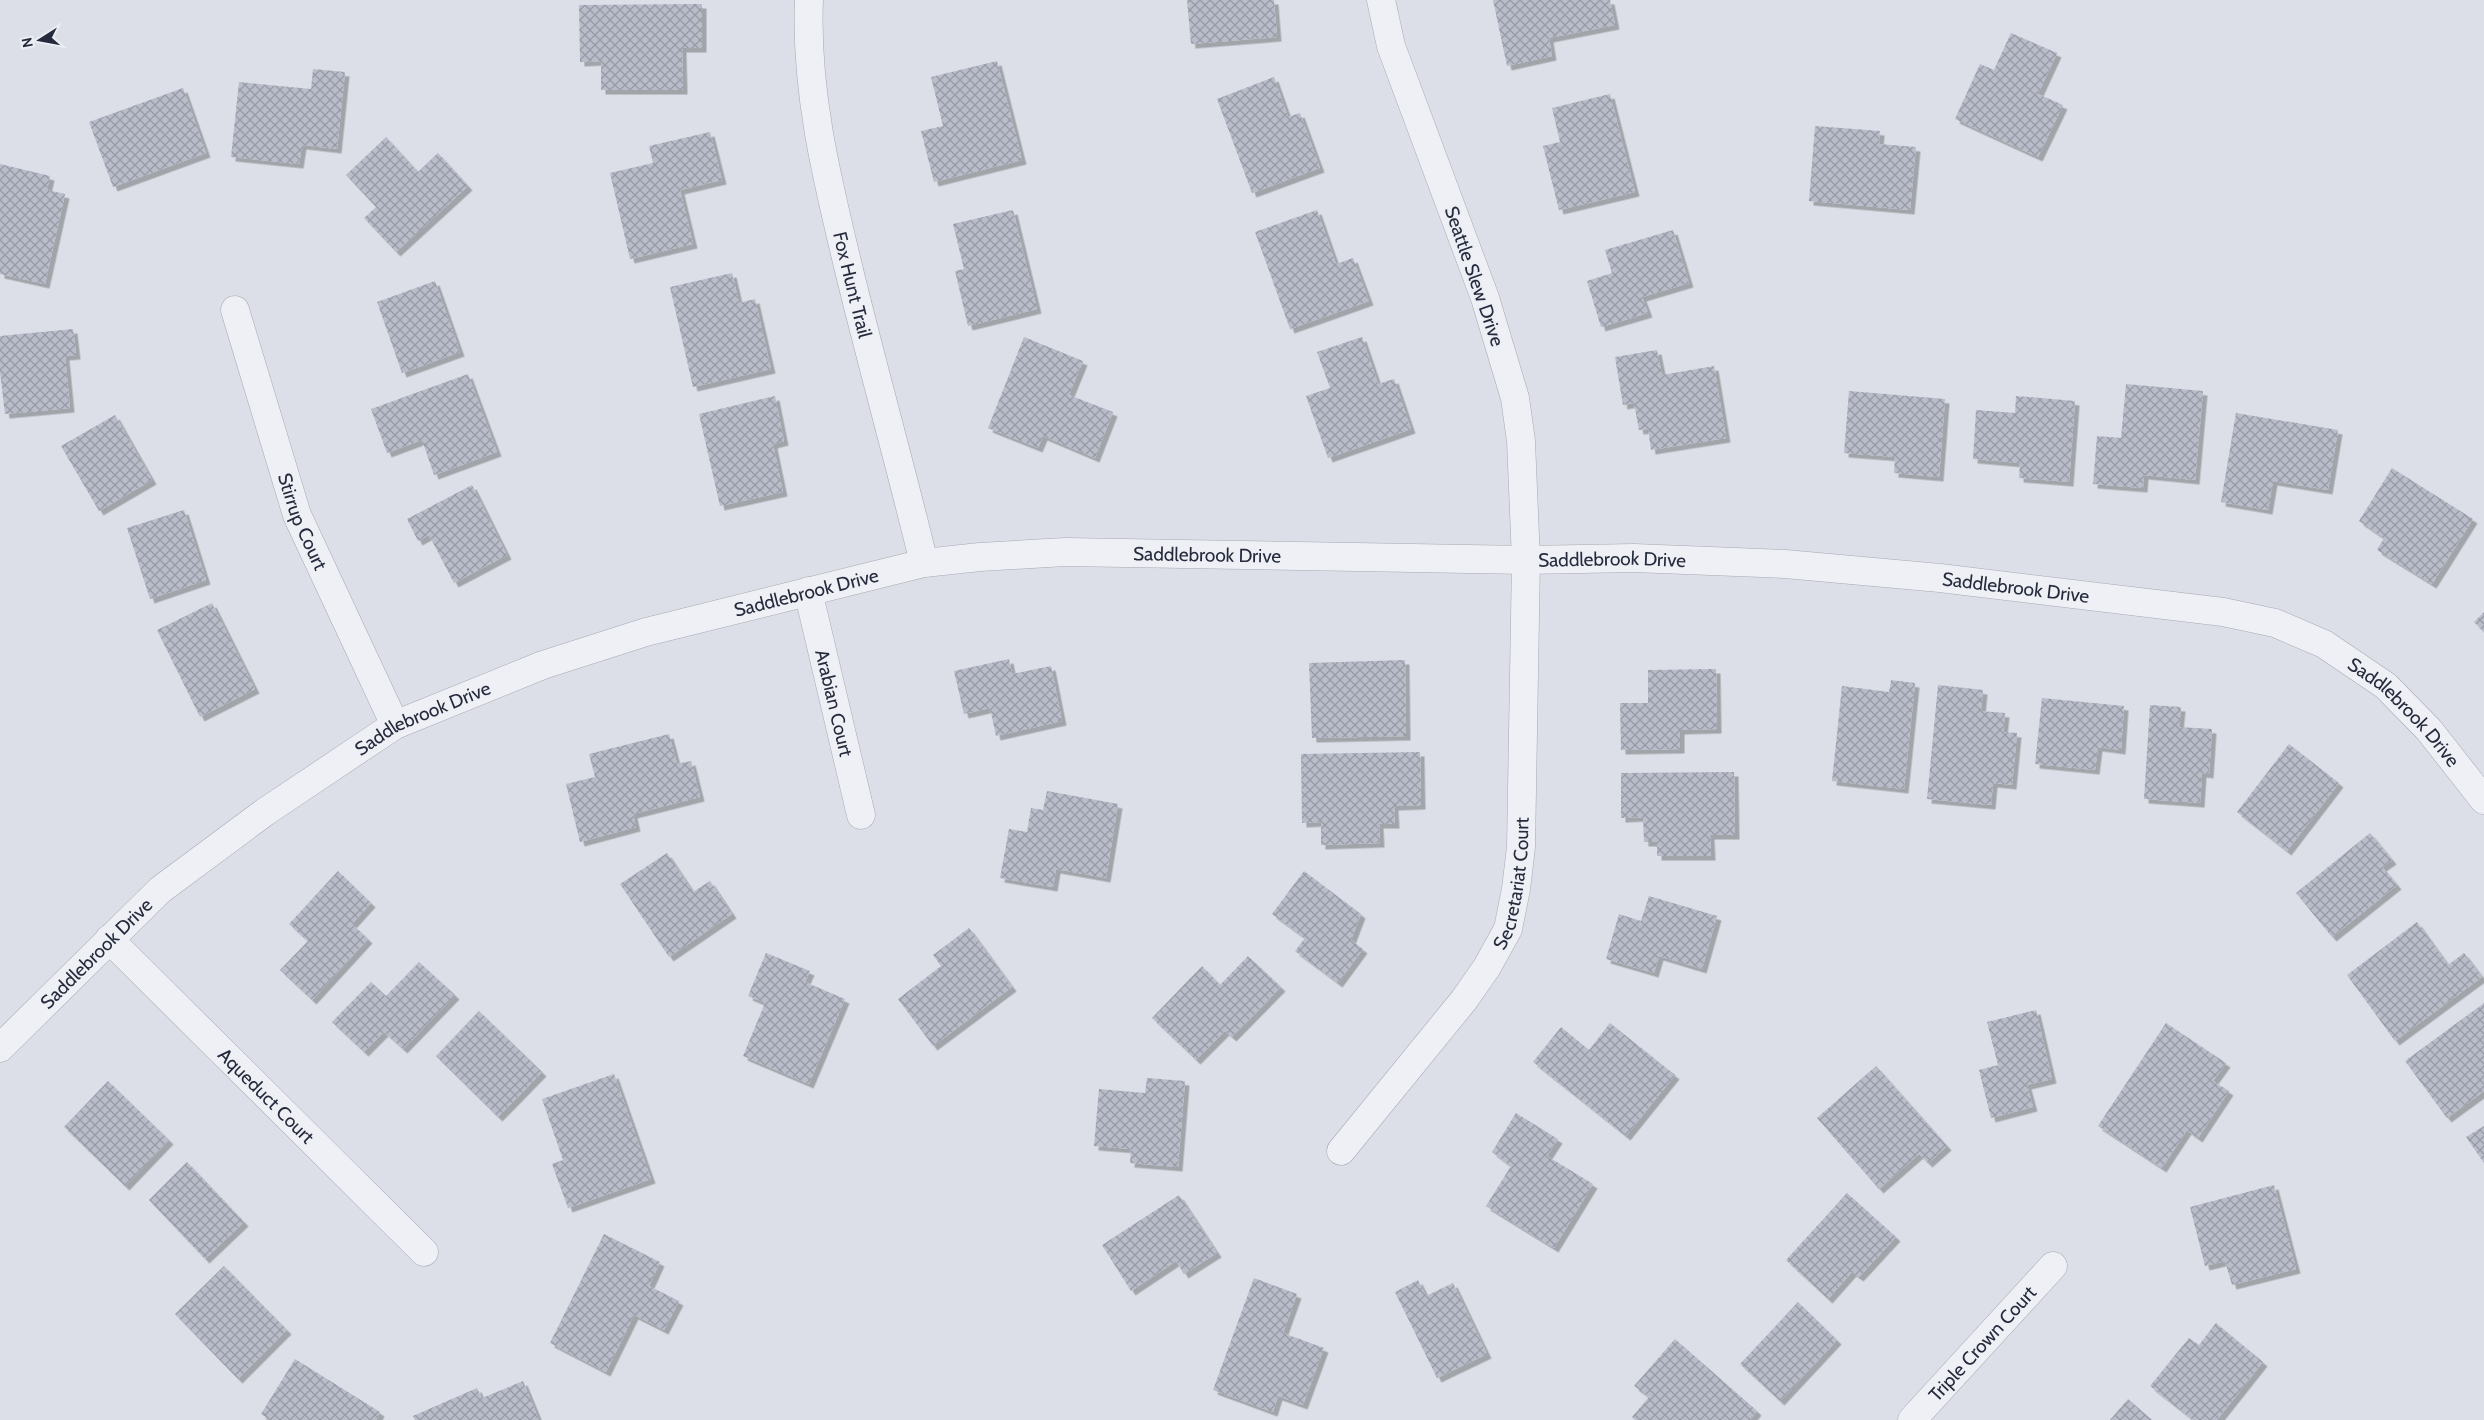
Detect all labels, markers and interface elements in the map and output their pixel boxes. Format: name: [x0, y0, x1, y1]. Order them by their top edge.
north arrow: [15, 15, 65, 65]
text: N: [17, 36, 37, 49]
street label: Seattle Slew Drive: [1440, 203, 1509, 350]
street label: Fox Hunt Trail: [828, 229, 877, 341]
street label: Stirrup Court: [273, 470, 332, 574]
street label: Saddlebrook Drive: [1133, 542, 1282, 568]
street label: Saddlebrook Drive: [1538, 547, 1687, 572]
street label: Saddlebrook Drive: [732, 564, 881, 622]
street label: Saddlebrook Drive: [1941, 567, 2091, 608]
street label: Arabian Court: [810, 647, 858, 760]
street label: Saddlebrook Drive: [2344, 653, 2465, 772]
street label: Saddlebrook Drive: [351, 676, 494, 761]
street label: Secretariat Court: [1488, 816, 1534, 954]
street label: Saddlebrook Drive: [36, 893, 157, 1014]
street label: Aqueduct Court: [213, 1043, 319, 1149]
street label: Triple Crown Court: [1924, 1281, 2042, 1406]

